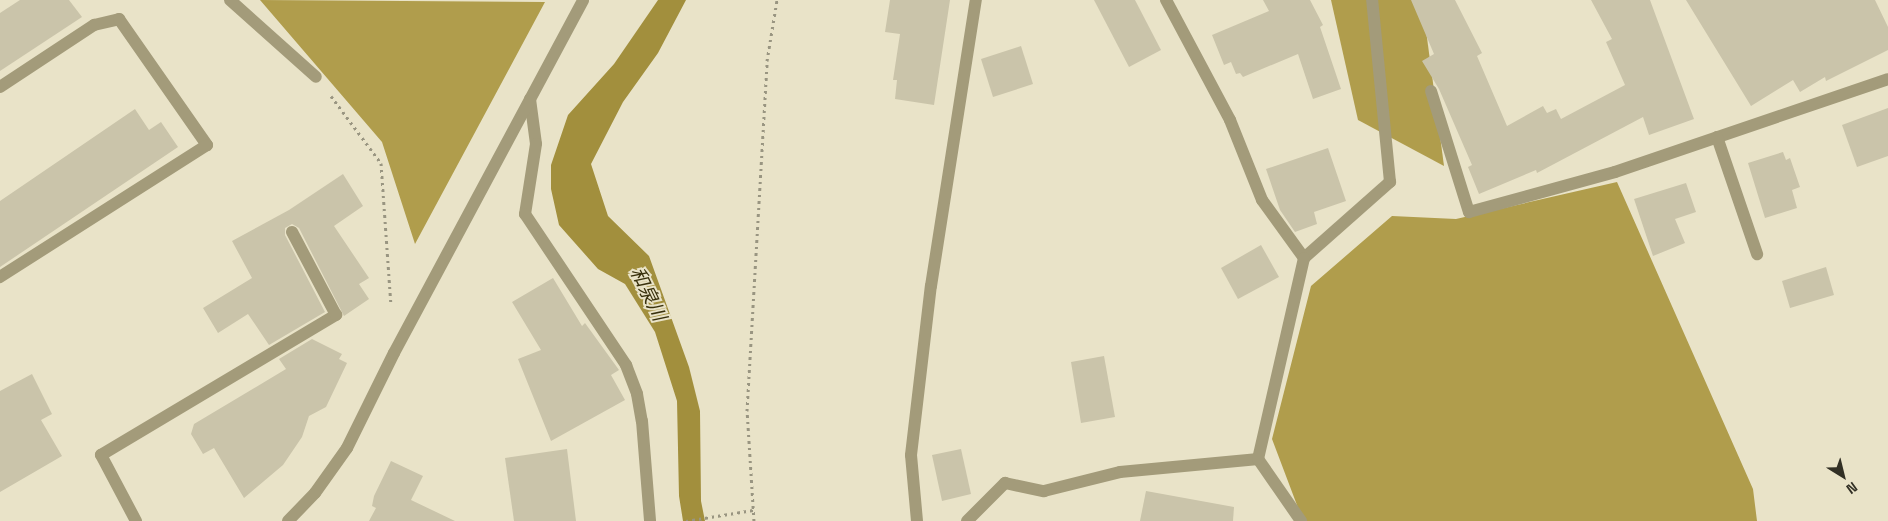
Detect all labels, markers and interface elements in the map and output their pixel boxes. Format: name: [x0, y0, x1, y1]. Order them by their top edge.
water label: 和泉川: [625, 263, 671, 325]
north arrow: [1818, 451, 1868, 501]
text: N: [1843, 478, 1861, 498]

